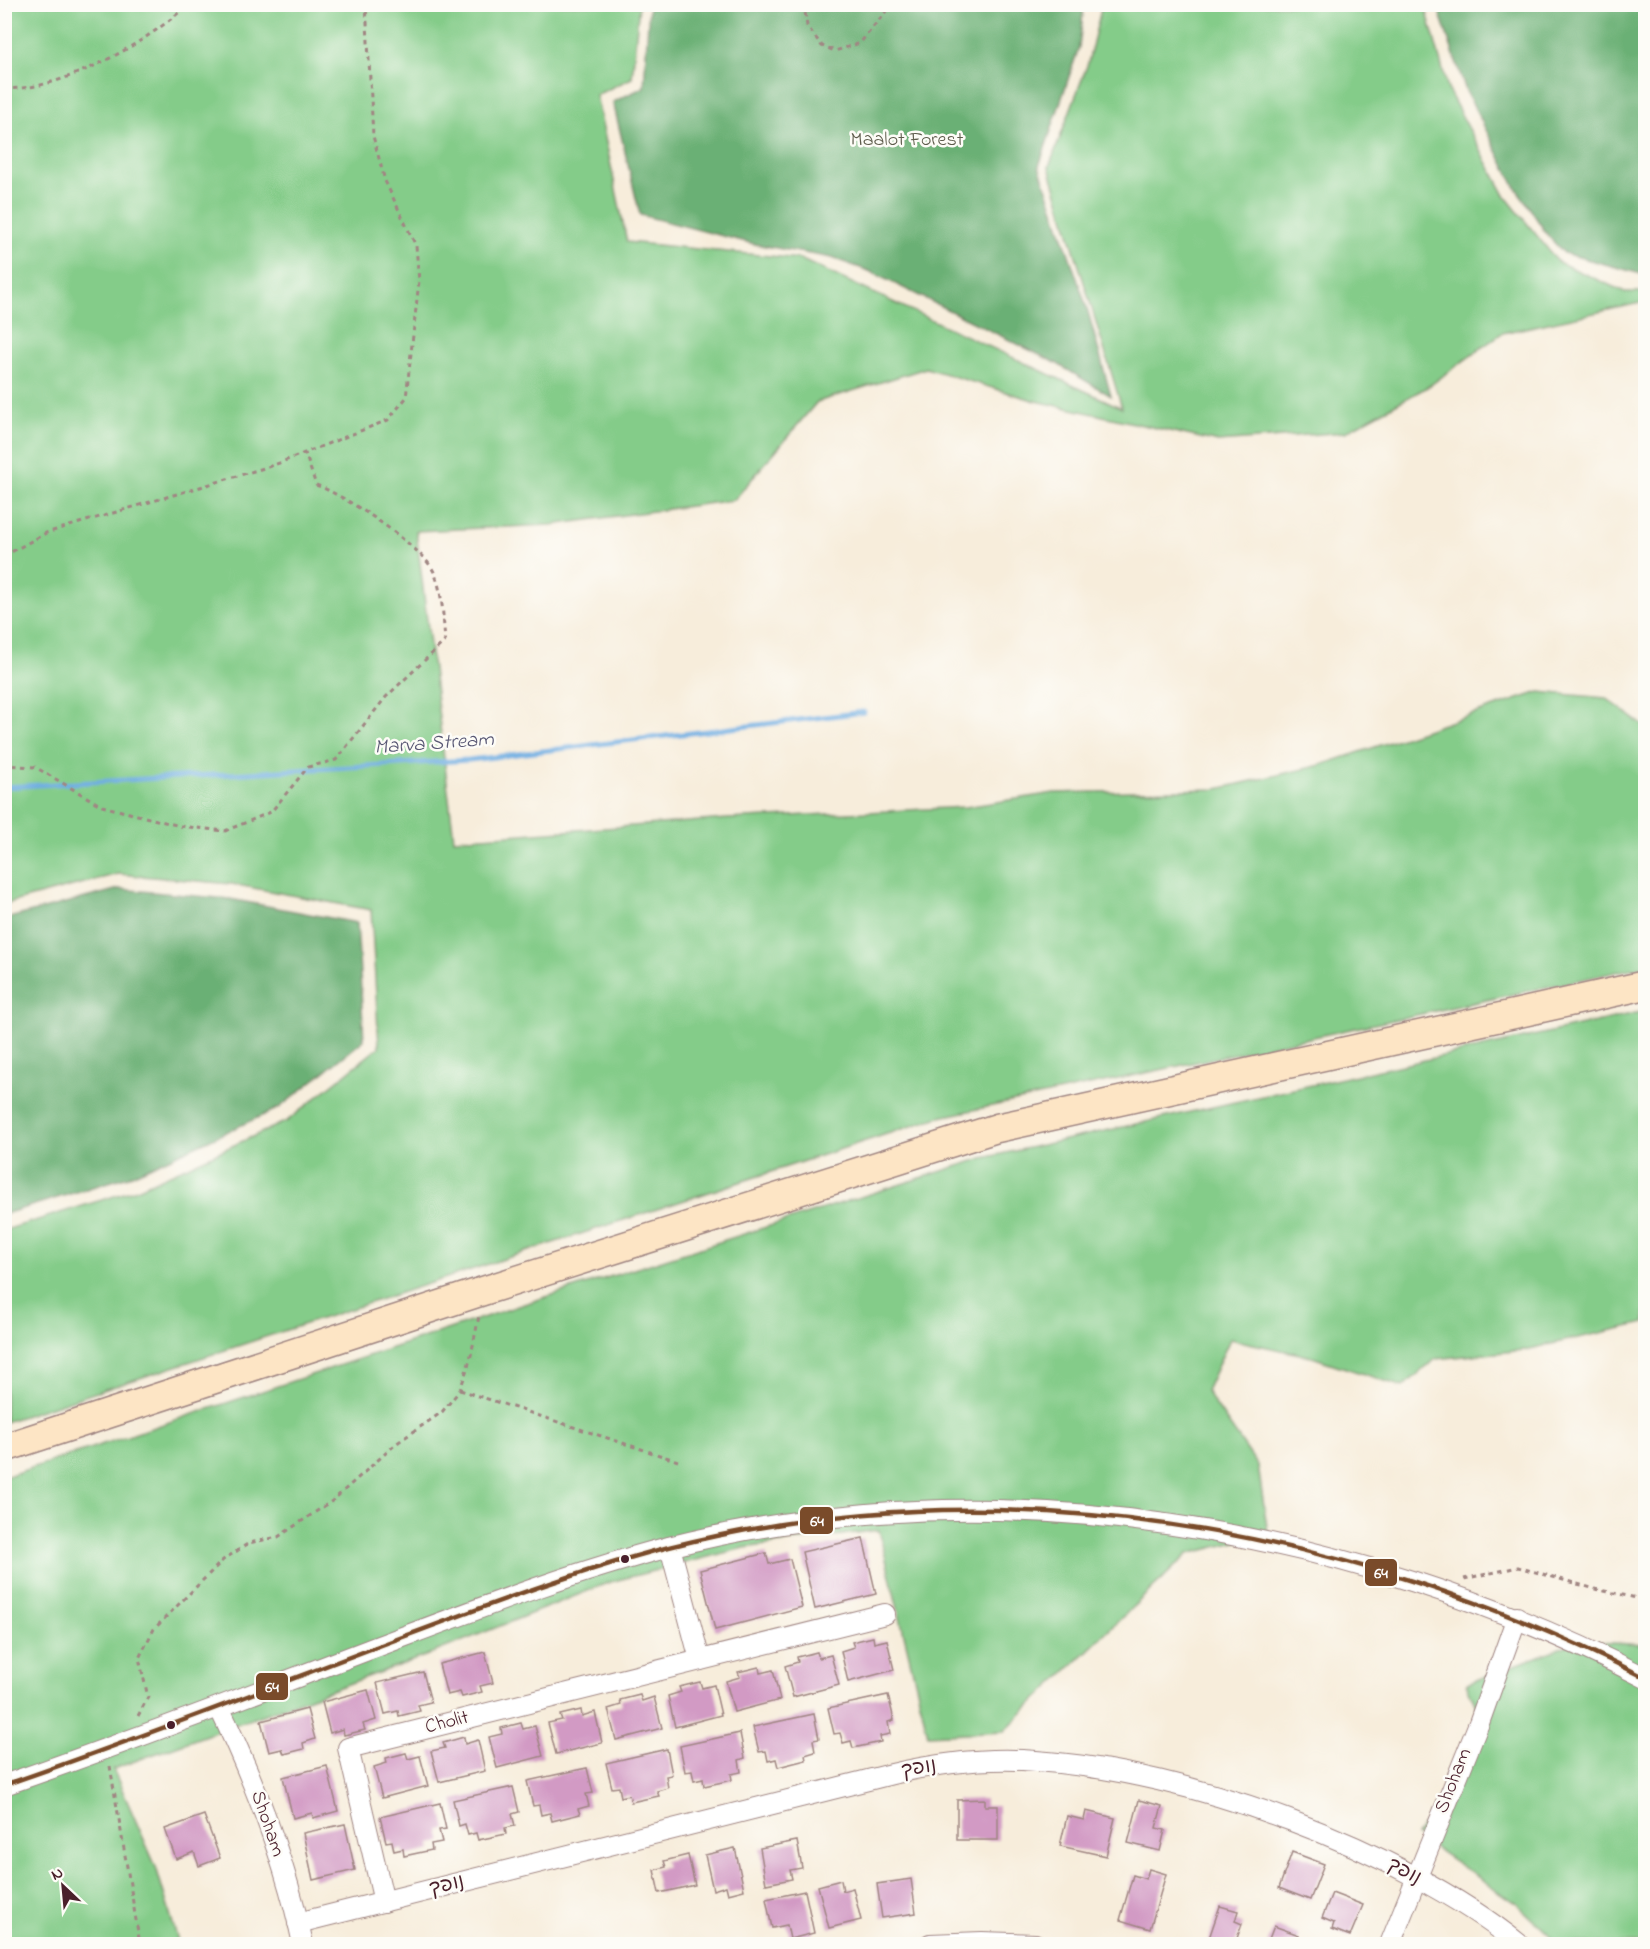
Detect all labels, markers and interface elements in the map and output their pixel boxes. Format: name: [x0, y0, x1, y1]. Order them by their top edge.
park label: Maalot Forest: [851, 126, 964, 155]
water label: Marva Stream: [373, 725, 495, 763]
line badge: 64: [799, 1506, 834, 1535]
text: 64: [809, 1510, 824, 1534]
unlabelled marker: [619, 1553, 631, 1565]
line badge: 64: [1364, 1558, 1398, 1587]
text: 64: [1373, 1562, 1388, 1586]
line badge: 64: [255, 1672, 289, 1701]
text: 64: [264, 1676, 279, 1700]
street label: Cholit: [422, 1704, 472, 1742]
unlabelled marker: [165, 1719, 177, 1731]
street label: Shoham: [1428, 1744, 1480, 1818]
street label: נופך: [899, 1752, 939, 1786]
street label: Shoham: [242, 1787, 292, 1861]
street label: נופך: [1382, 1851, 1426, 1893]
north arrow: [33, 1856, 93, 1916]
text: N: [47, 1861, 68, 1887]
street label: נופך: [426, 1868, 468, 1904]

